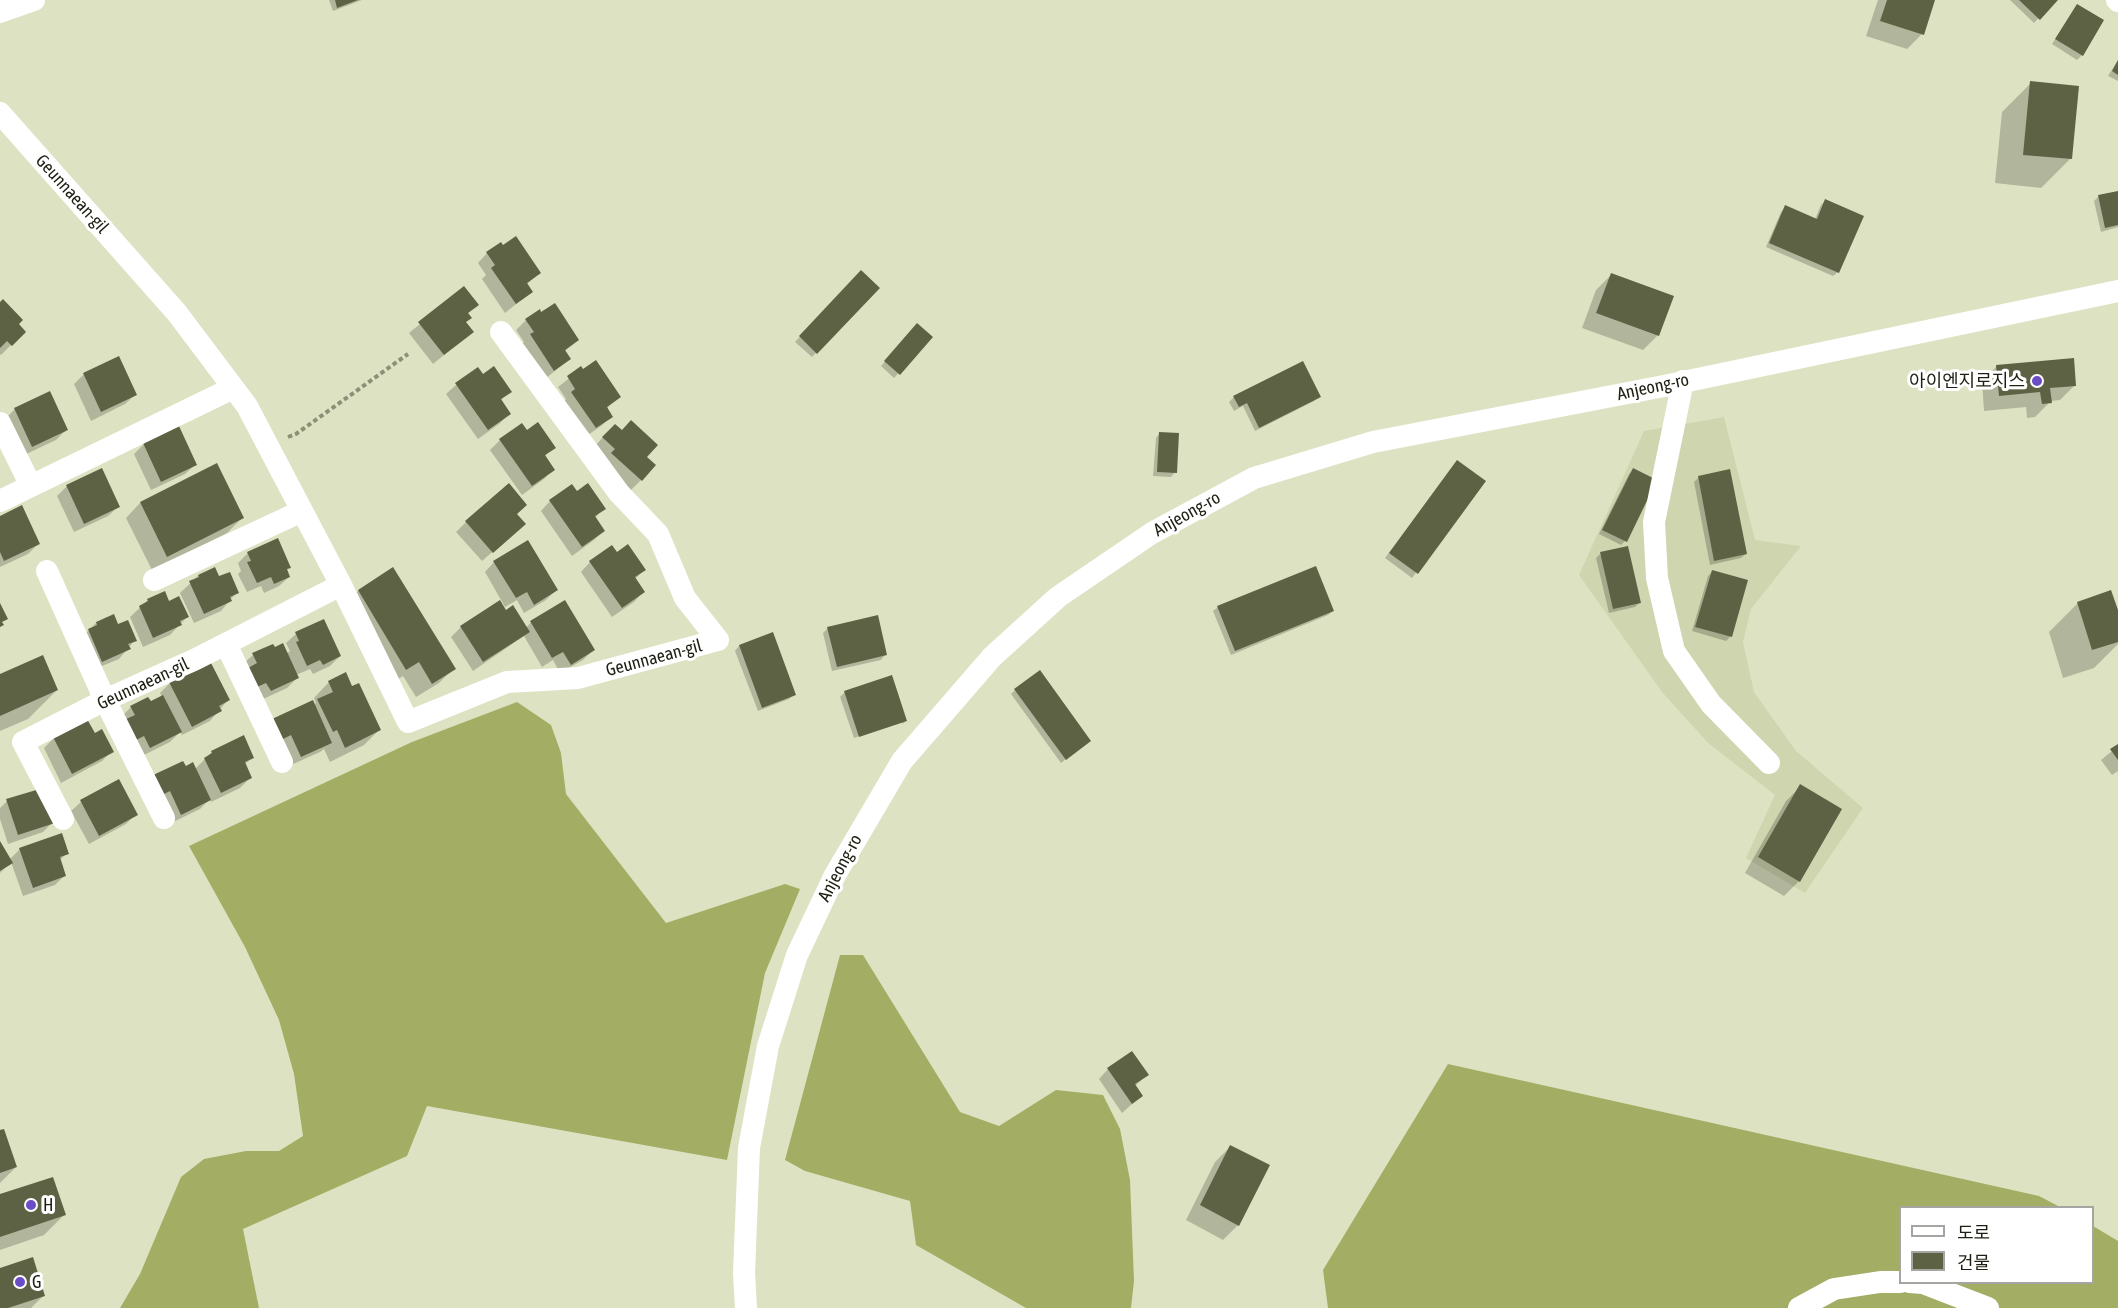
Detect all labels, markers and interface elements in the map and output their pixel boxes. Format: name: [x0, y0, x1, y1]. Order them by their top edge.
street label: Geunnaean-gil: [31, 150, 113, 238]
street label: Anjeong-ro: [1615, 369, 1691, 405]
place label: 아이엔지로지스: [1909, 370, 2025, 392]
marker: 아이엔지로지스: [2030, 374, 2044, 388]
street label: Anjeong-ro: [1150, 487, 1224, 541]
street label: Geunnaean-gil: [604, 635, 704, 681]
street label: Geunnaean-gil: [94, 653, 192, 715]
street label: Anjeong-ro: [813, 831, 867, 905]
place label: H: [43, 1194, 53, 1216]
marker: H: [24, 1198, 38, 1212]
legend: [1899, 1206, 2094, 1284]
text: 도로: [1957, 1222, 1990, 1243]
text: 건물: [1957, 1252, 1990, 1273]
place label: G: [32, 1271, 42, 1293]
marker: G: [13, 1275, 27, 1289]

